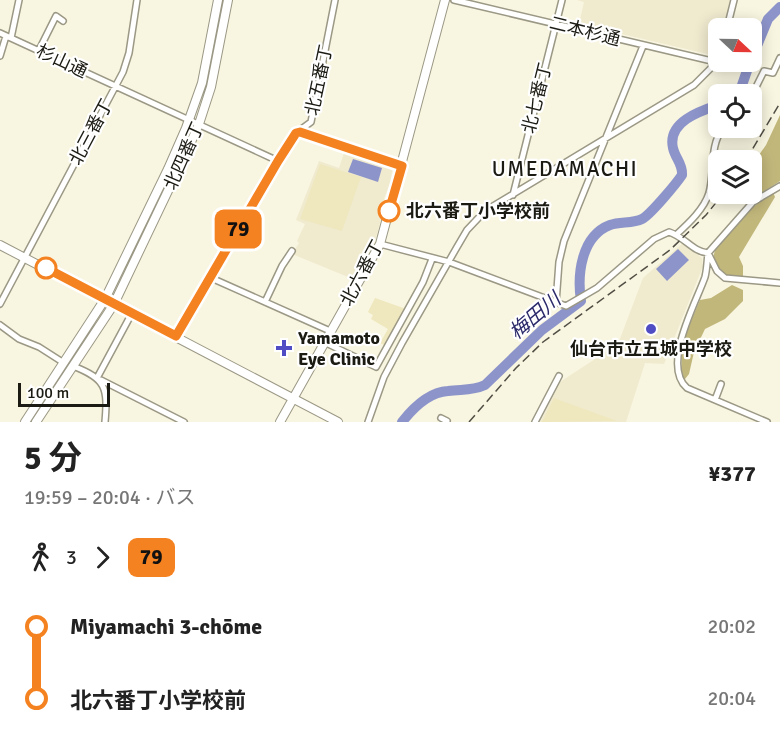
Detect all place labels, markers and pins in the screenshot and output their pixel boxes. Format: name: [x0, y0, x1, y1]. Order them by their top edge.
marker: 北六番丁小学校前: [378, 200, 400, 222]
place label: 北六番丁小学校前: [406, 200, 550, 222]
unlabelled marker: [35, 257, 57, 279]
marker: 仙台市立五城中学校: [644, 322, 658, 336]
place label: Yamamoto Eye Clinic: [297, 327, 380, 370]
place label: 仙台市立五城中学校: [570, 338, 732, 360]
marker: Yamamoto Eye Clinic: [275, 339, 293, 357]

